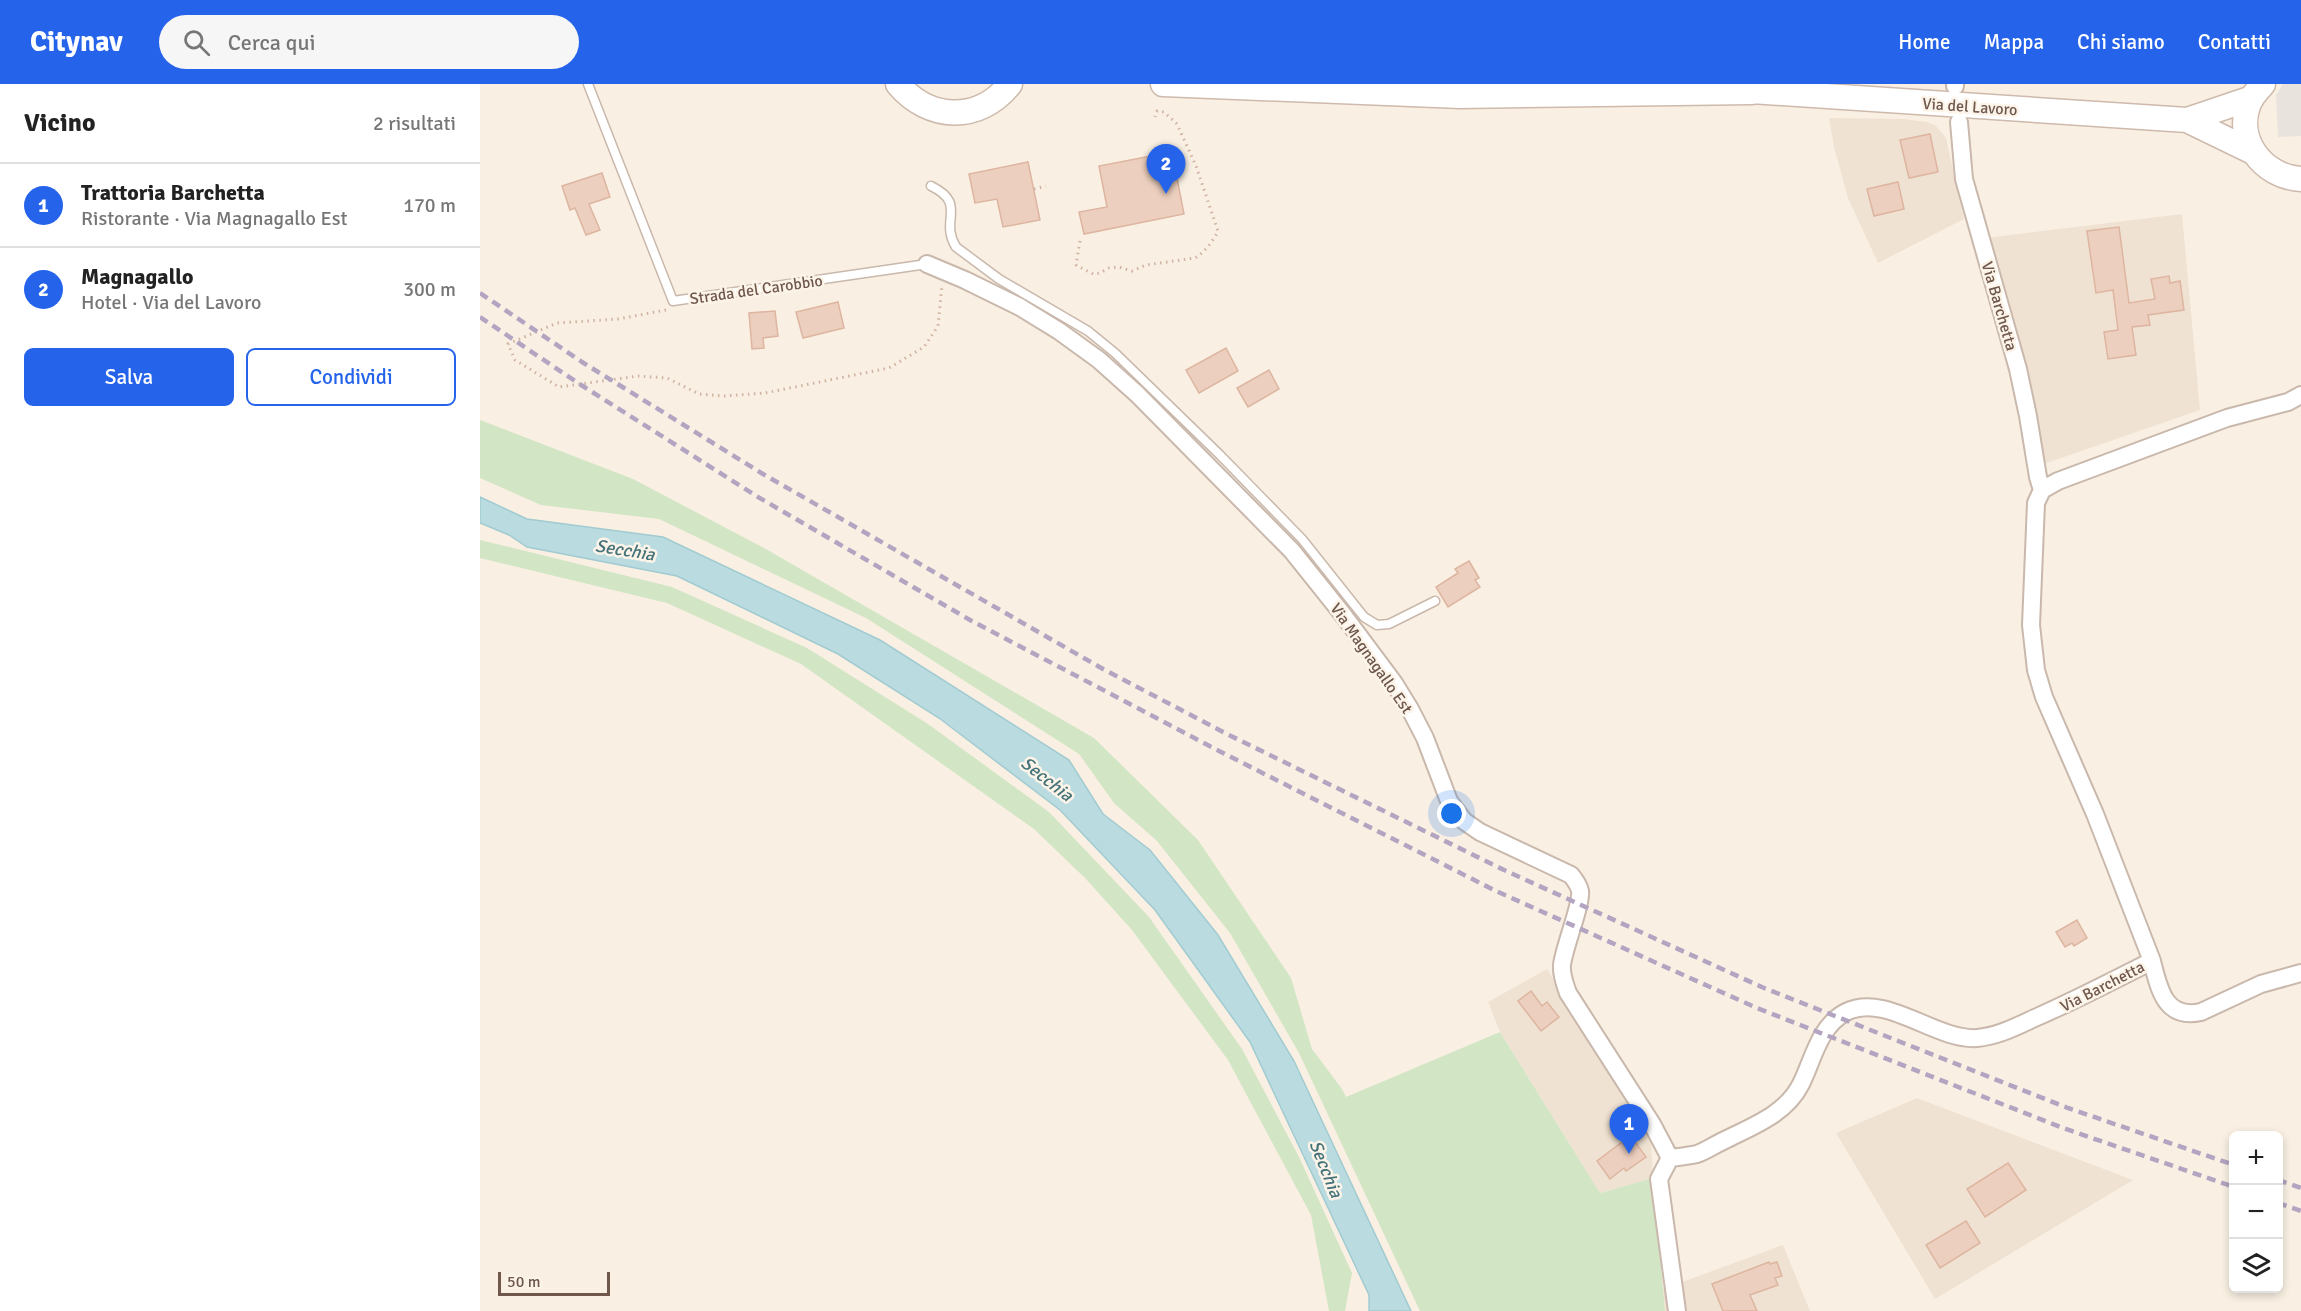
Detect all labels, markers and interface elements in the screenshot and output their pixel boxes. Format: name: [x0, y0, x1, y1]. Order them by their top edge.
search box: [159, 15, 579, 69]
text: Citynav: [30, 25, 123, 59]
icon: search: [180, 26, 213, 59]
text: Cerca qui: [228, 29, 315, 56]
text: Home: [1898, 29, 1951, 55]
text: Mappa: [1984, 29, 2044, 55]
text: Chi siamo: [2077, 29, 2165, 55]
text: Contatti: [2198, 29, 2271, 55]
street label: Via del Lavoro: [1922, 94, 2018, 120]
text: Vicino: [24, 107, 96, 139]
text: 2 risultati: [373, 111, 456, 136]
pin: 2: [1146, 144, 1186, 194]
text: Trattoria Barchetta: [81, 179, 265, 206]
text: 1: [38, 193, 49, 218]
text: 170 m: [403, 193, 456, 218]
text: Ristorante · Via Magnagallo Est: [81, 206, 347, 231]
street label: Via Barchetta: [1977, 259, 2021, 353]
text: Magnagallo: [81, 263, 193, 290]
street label: Strada del Carobbio: [688, 271, 824, 309]
text: 2: [38, 277, 49, 302]
text: 300 m: [403, 277, 456, 302]
text: Hotel · Via del Lavoro: [81, 290, 261, 315]
button: Salva: [24, 348, 234, 406]
button: Condividi: [246, 348, 456, 406]
water label: Secchia: [594, 534, 657, 566]
street label: Via Magnagallo Est: [1326, 599, 1417, 718]
water label: Secchia: [1017, 752, 1078, 807]
your location: [1437, 799, 1466, 828]
street label: Via Barchetta: [2057, 957, 2148, 1017]
pin: 1: [1610, 1104, 1648, 1154]
map controls: [2229, 1131, 2283, 1293]
button: +: [2229, 1131, 2283, 1185]
water label: Secchia: [1305, 1137, 1348, 1202]
button: −: [2229, 1185, 2283, 1239]
button: layers: [2229, 1239, 2283, 1293]
scale bar: [498, 1269, 610, 1296]
text: 50 m: [507, 1272, 541, 1292]

